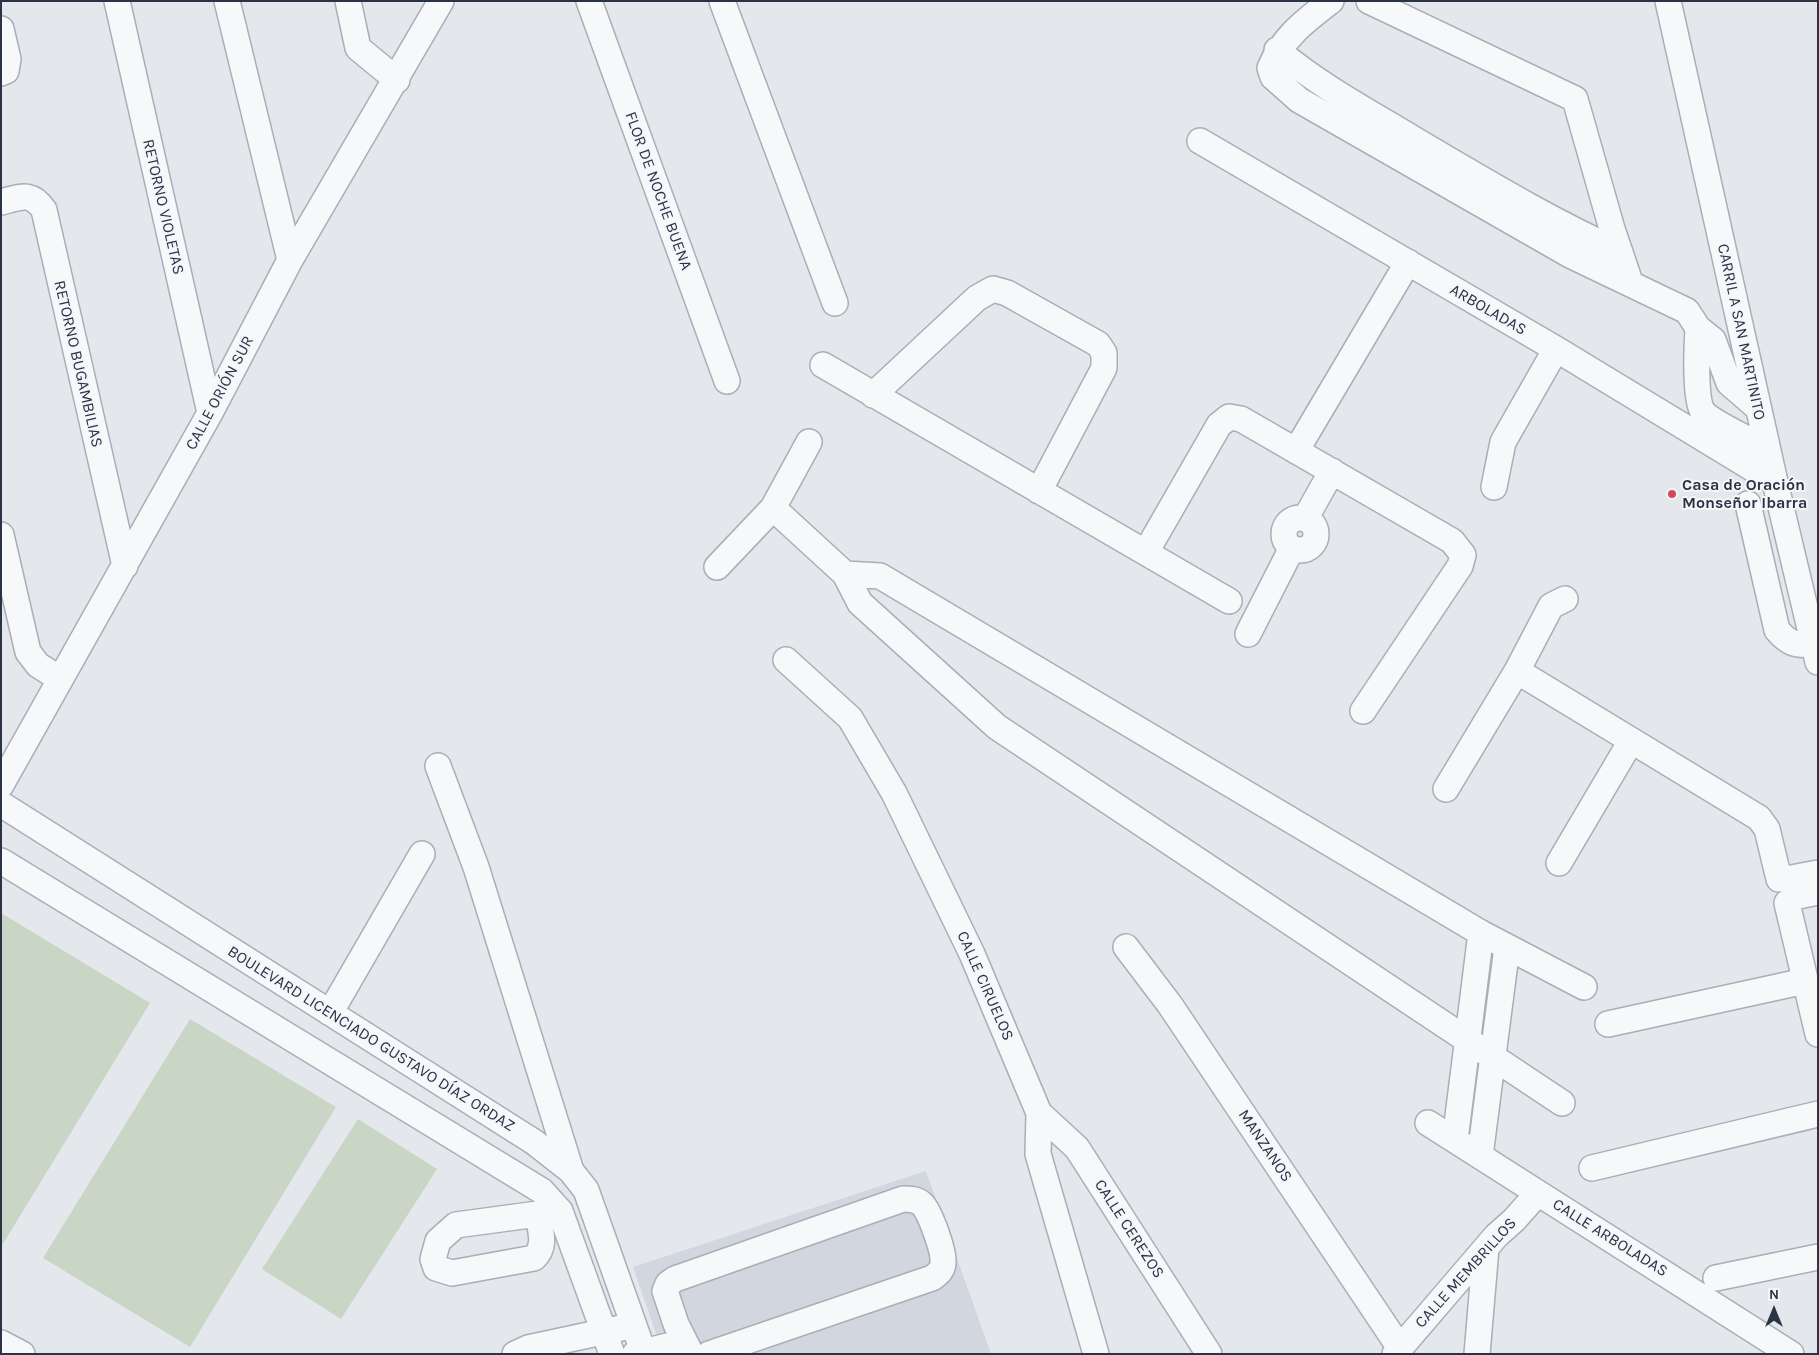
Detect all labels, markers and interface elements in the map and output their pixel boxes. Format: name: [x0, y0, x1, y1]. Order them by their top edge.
street label: FLOR DE NOCHE BUENA: [620, 109, 696, 273]
street label: RETORNO VIOLETAS: [138, 137, 188, 277]
street label: CARRIL A SAN MARTINITO: [1713, 242, 1769, 422]
street label: RETORNO BUGAMBILIAS: [49, 279, 107, 449]
street label: ARBOLADAS: [1446, 280, 1530, 340]
street label: CALLE ORIÓN SUR: [182, 333, 258, 453]
place label: Casa de Oración Monseñor Ibarra: [1682, 475, 1807, 513]
marker: Casa de Oración Monseñor Ibarra: [1666, 488, 1678, 500]
street label: CALLE CIRUELOS: [952, 928, 1018, 1044]
street label: BOULEVARD LICENCIADO GUSTAVO DÍAZ ORDAZ: [224, 942, 518, 1136]
street label: MANZANOS: [1234, 1106, 1296, 1186]
street label: CALLE CEREZOS: [1090, 1176, 1168, 1282]
street label: CALLE ARBOLADAS: [1549, 1195, 1671, 1281]
street label: CALLE MEMBRILLOS: [1411, 1214, 1521, 1332]
north arrow: [1749, 1285, 1799, 1335]
text: N: [1769, 1286, 1779, 1303]

